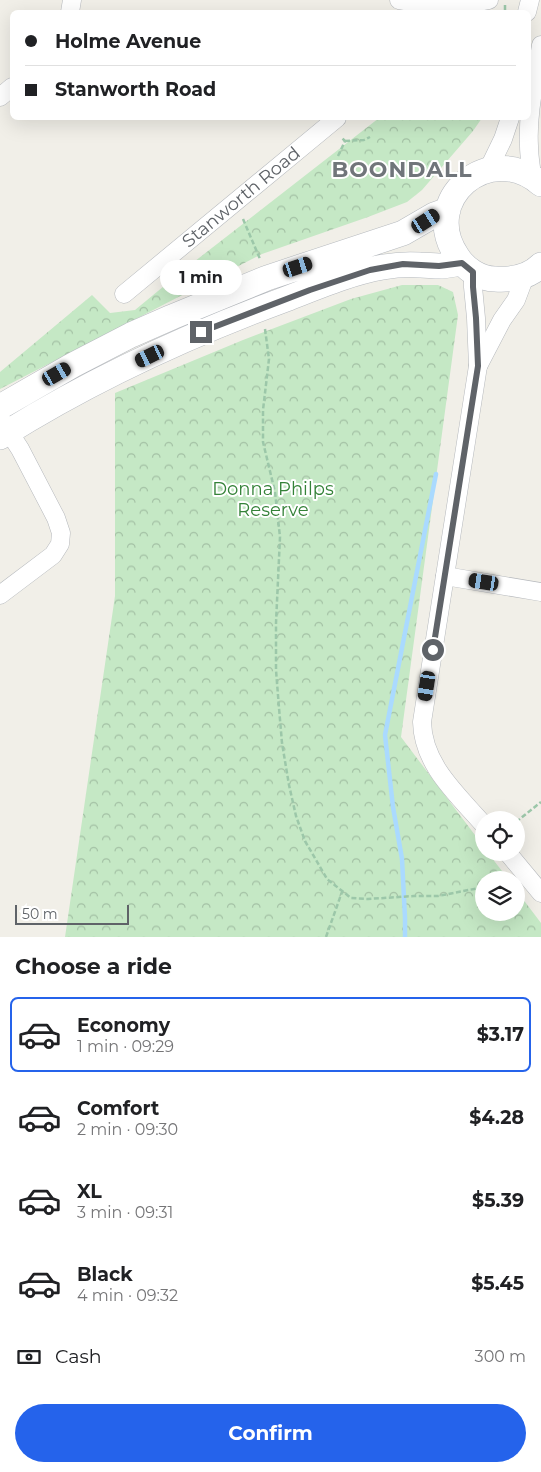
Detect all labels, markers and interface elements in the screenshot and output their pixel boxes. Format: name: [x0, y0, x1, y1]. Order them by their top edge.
text: Holme Avenue: [55, 30, 201, 53]
text: Stanworth Road: [55, 78, 216, 101]
street label: Stanworth Road: [178, 142, 305, 252]
district label: BOONDALL: [331, 156, 473, 183]
car: [409, 207, 442, 235]
car: [281, 255, 314, 279]
callout: 1 min: [160, 260, 242, 294]
text: 1 min: [179, 268, 223, 287]
route end: [190, 321, 212, 343]
car: [133, 343, 166, 369]
car: [40, 360, 73, 388]
park label: Donna Philps Reserve: [212, 478, 334, 521]
car: [468, 572, 499, 592]
route start: [422, 639, 444, 661]
car: [417, 670, 436, 702]
map controls: [475, 811, 525, 921]
button: locate: [475, 811, 525, 861]
button: layers: [475, 871, 525, 921]
scale bar: [15, 902, 129, 925]
text: 50 m: [22, 905, 58, 923]
text: Choose a ride: [15, 953, 172, 980]
icon: car: [17, 1012, 62, 1057]
text: Economy: [77, 1014, 170, 1037]
text: $3.17: [477, 1023, 524, 1046]
text: 1 min · 09:29: [77, 1037, 174, 1056]
icon: car: [17, 1095, 62, 1140]
text: Comfort: [77, 1097, 159, 1120]
text: $4.28: [469, 1106, 524, 1129]
text: 2 min · 09:30: [77, 1120, 178, 1139]
icon: car: [17, 1178, 62, 1223]
text: XL: [77, 1180, 102, 1203]
text: $5.39: [472, 1189, 524, 1212]
text: 3 min · 09:31: [77, 1203, 173, 1222]
icon: car: [17, 1261, 62, 1306]
text: Black: [77, 1263, 133, 1286]
text: $5.45: [471, 1272, 524, 1295]
text: 4 min · 09:32: [77, 1286, 178, 1305]
icon: cash: [15, 1343, 43, 1371]
text: Cash: [55, 1345, 102, 1368]
text: 300 m: [475, 1347, 526, 1366]
button: Confirm: [15, 1404, 526, 1462]

